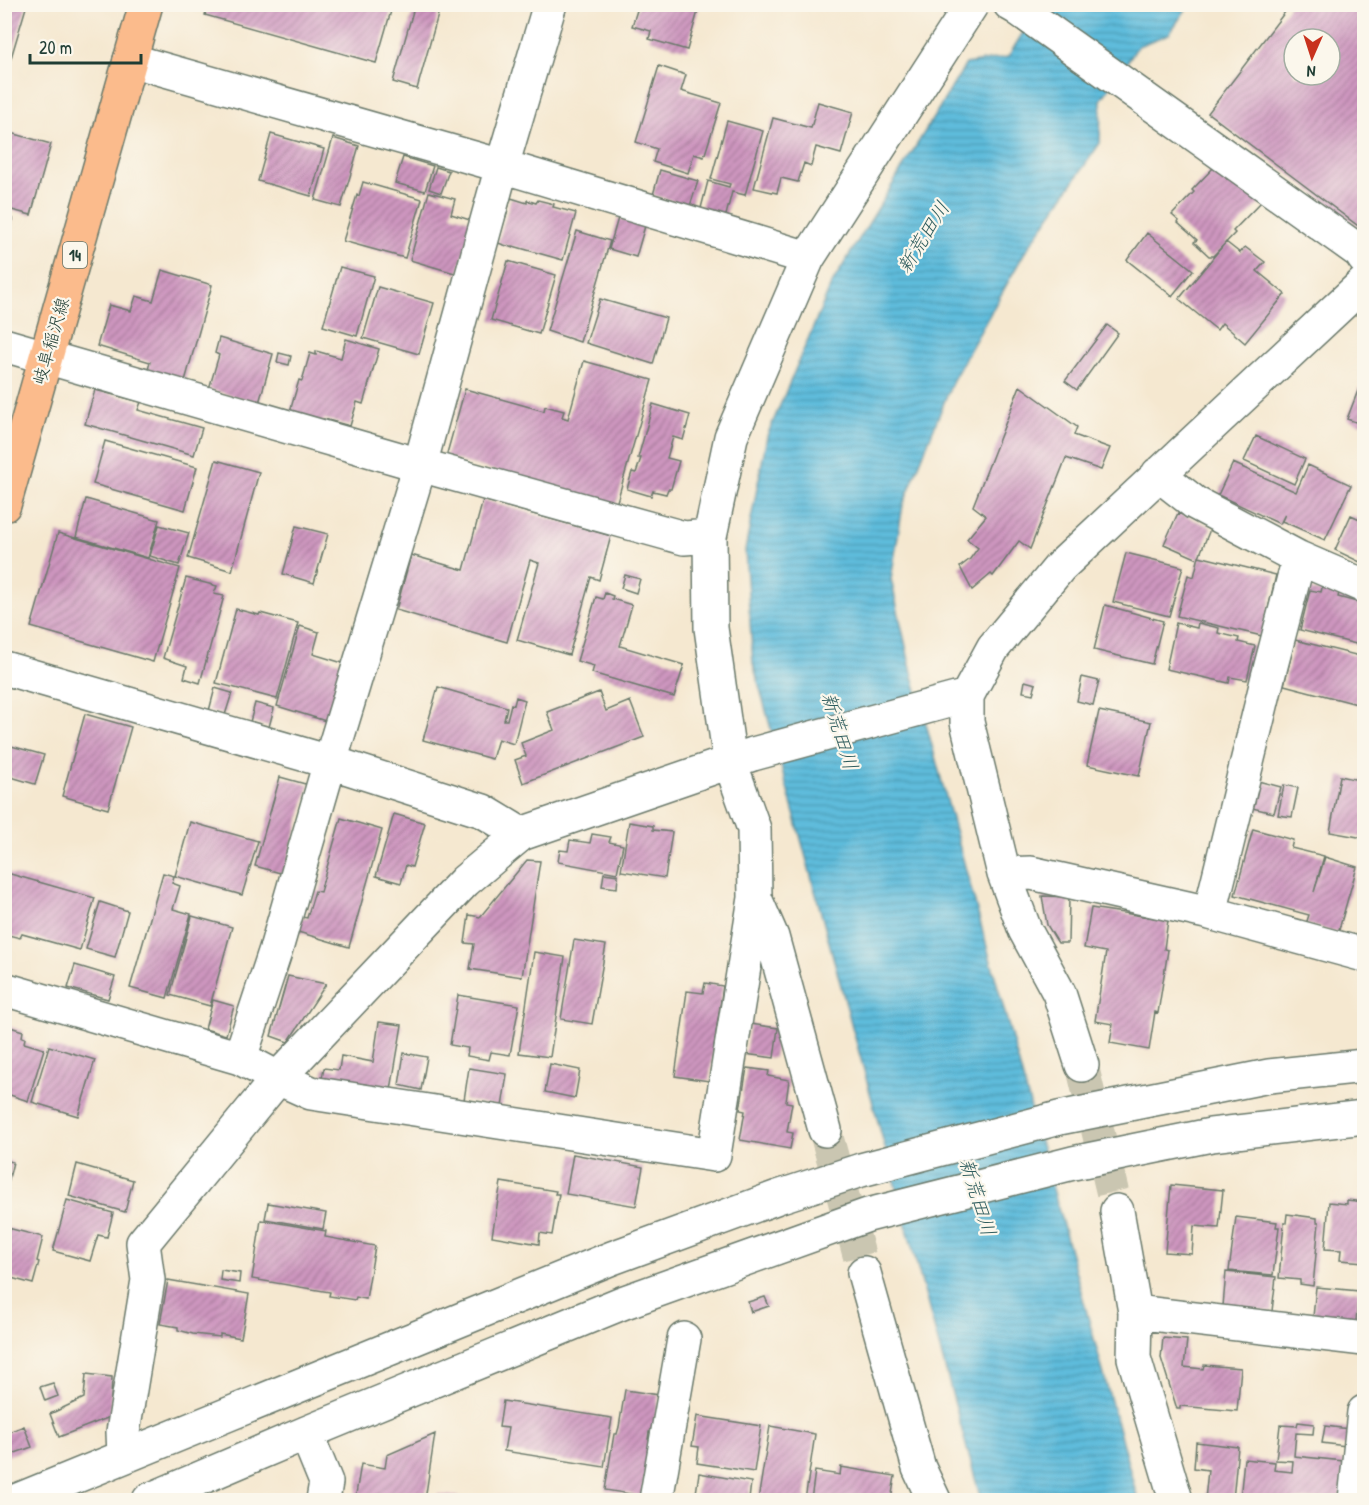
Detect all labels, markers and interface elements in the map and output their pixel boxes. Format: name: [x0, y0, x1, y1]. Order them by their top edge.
scale bar: [30, 27, 141, 65]
north arrow: [1282, 27, 1342, 87]
text: 20 m: [39, 35, 72, 60]
text: N: [1306, 61, 1316, 83]
water label: 新荒田川: [890, 196, 955, 278]
road number: 14: [63, 242, 87, 268]
street label: 岐阜稲沢線: [26, 294, 75, 388]
water label: 新荒田川: [816, 689, 865, 773]
water label: 新荒田川: [954, 1155, 1003, 1239]

